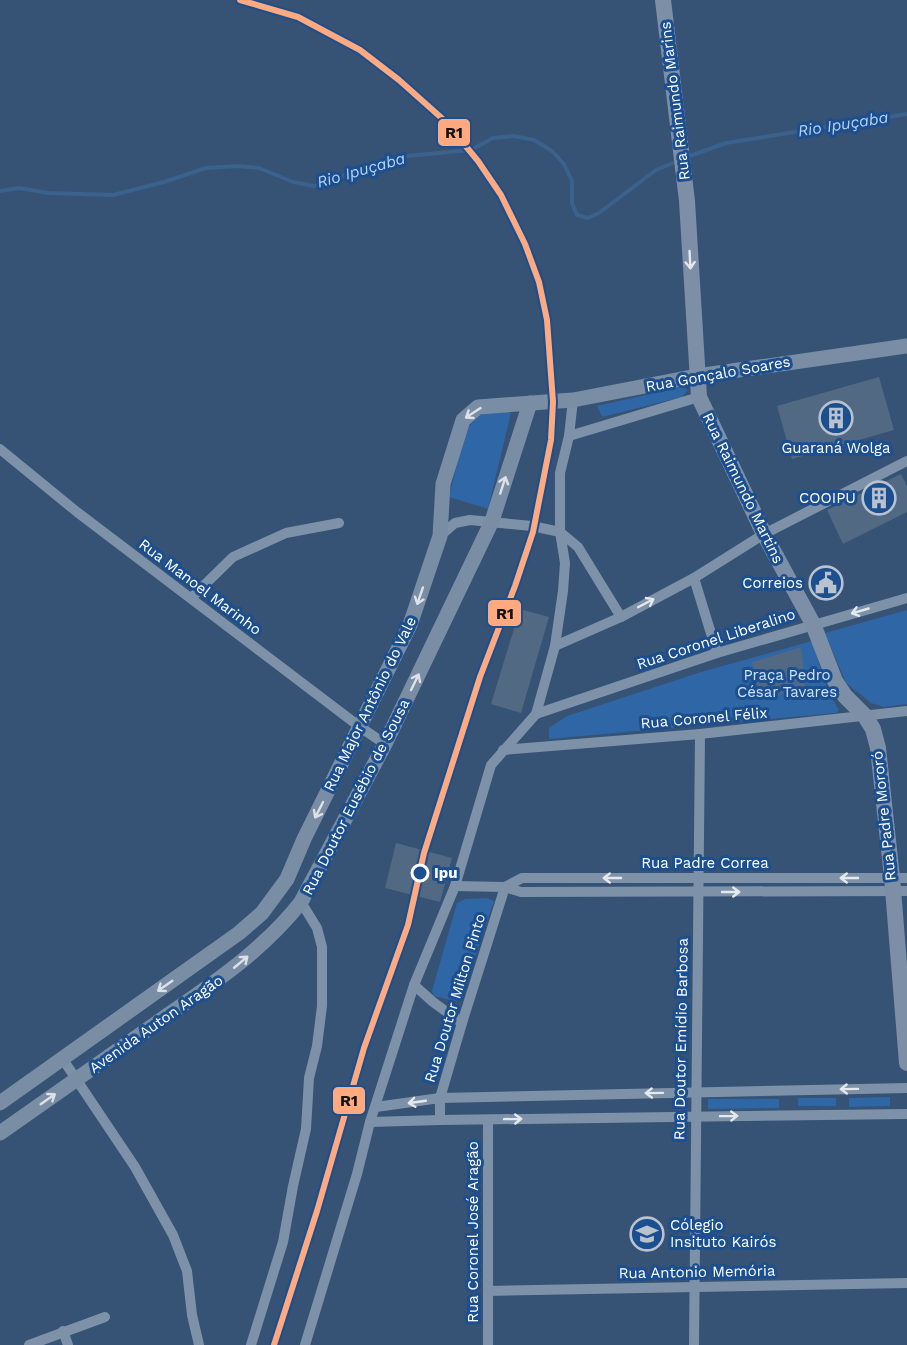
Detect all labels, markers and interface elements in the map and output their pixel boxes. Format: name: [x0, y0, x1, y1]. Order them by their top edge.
street label: Rua Raimundo Marins: [656, 21, 694, 181]
water label: Rio Ipuçaba: [797, 107, 890, 141]
line badge: R1: [437, 118, 471, 147]
text: R1: [445, 123, 463, 142]
water label: Rio Ipuçaba: [315, 148, 408, 192]
one-way arrow: [685, 249, 696, 269]
street label: Rua Gonçalo Soares: [644, 352, 792, 396]
building icon: Guaraná Wolga: [818, 400, 854, 436]
one-way arrow: [465, 406, 482, 419]
street label: Rua Raimundo Martins: [699, 410, 787, 566]
place label: Guaraná Wolga: [781, 439, 891, 457]
one-way arrow: [499, 476, 510, 495]
building icon: COOIPU: [861, 480, 897, 516]
place label: COOIPU: [799, 489, 856, 507]
street label: Rua Manoel Marinho: [135, 535, 265, 639]
public building icon: Correios: [808, 565, 844, 601]
place label: Correios: [742, 574, 803, 592]
one-way arrow: [413, 586, 424, 604]
one-way arrow: [637, 597, 655, 609]
line badge: R1: [487, 599, 522, 627]
text: R1: [496, 604, 514, 623]
street label: Rua Coronel Liberalino: [634, 605, 798, 673]
one-way arrow: [851, 606, 870, 617]
street label: Rua Major Antônio do Vale: [320, 614, 420, 794]
park label: Praça Pedro César Tavares: [737, 666, 837, 701]
one-way arrow: [409, 673, 421, 691]
street label: Rua Doutor Eusébio de Sousa: [299, 695, 414, 898]
street label: Rua Coronel Félix: [640, 703, 768, 733]
street label: Rua Padre Mororó: [868, 750, 900, 882]
one-way arrow: [313, 800, 324, 818]
street label: Rua Padre Correa: [641, 854, 769, 872]
marker: Ipu: [411, 864, 429, 882]
place label: Ipu: [434, 864, 457, 882]
one-way arrow: [602, 872, 622, 884]
one-way arrow: [839, 872, 859, 884]
one-way arrow: [721, 886, 741, 898]
street label: Rua Doutor Milton Pinto: [421, 911, 489, 1085]
street label: Rua Doutor Emídio Barbosa: [670, 937, 692, 1140]
one-way arrow: [233, 955, 248, 969]
street label: Avenida Auton Aragão: [86, 971, 226, 1077]
one-way arrow: [158, 980, 174, 992]
one-way arrow: [839, 1083, 859, 1095]
line badge: R1: [332, 1086, 366, 1115]
one-way arrow: [644, 1087, 664, 1098]
text: R1: [340, 1091, 358, 1110]
one-way arrow: [40, 1093, 56, 1105]
one-way arrow: [407, 1096, 427, 1107]
one-way arrow: [718, 1110, 738, 1122]
one-way arrow: [502, 1114, 522, 1125]
street label: Rua Coronel José Aragão: [464, 1141, 482, 1323]
school or university icon: Cólegio Insituto Kairós: [629, 1216, 665, 1252]
place label: Cólegio Insituto Kairós: [670, 1216, 776, 1251]
street label: Rua Antonio Memória: [618, 1262, 776, 1282]

